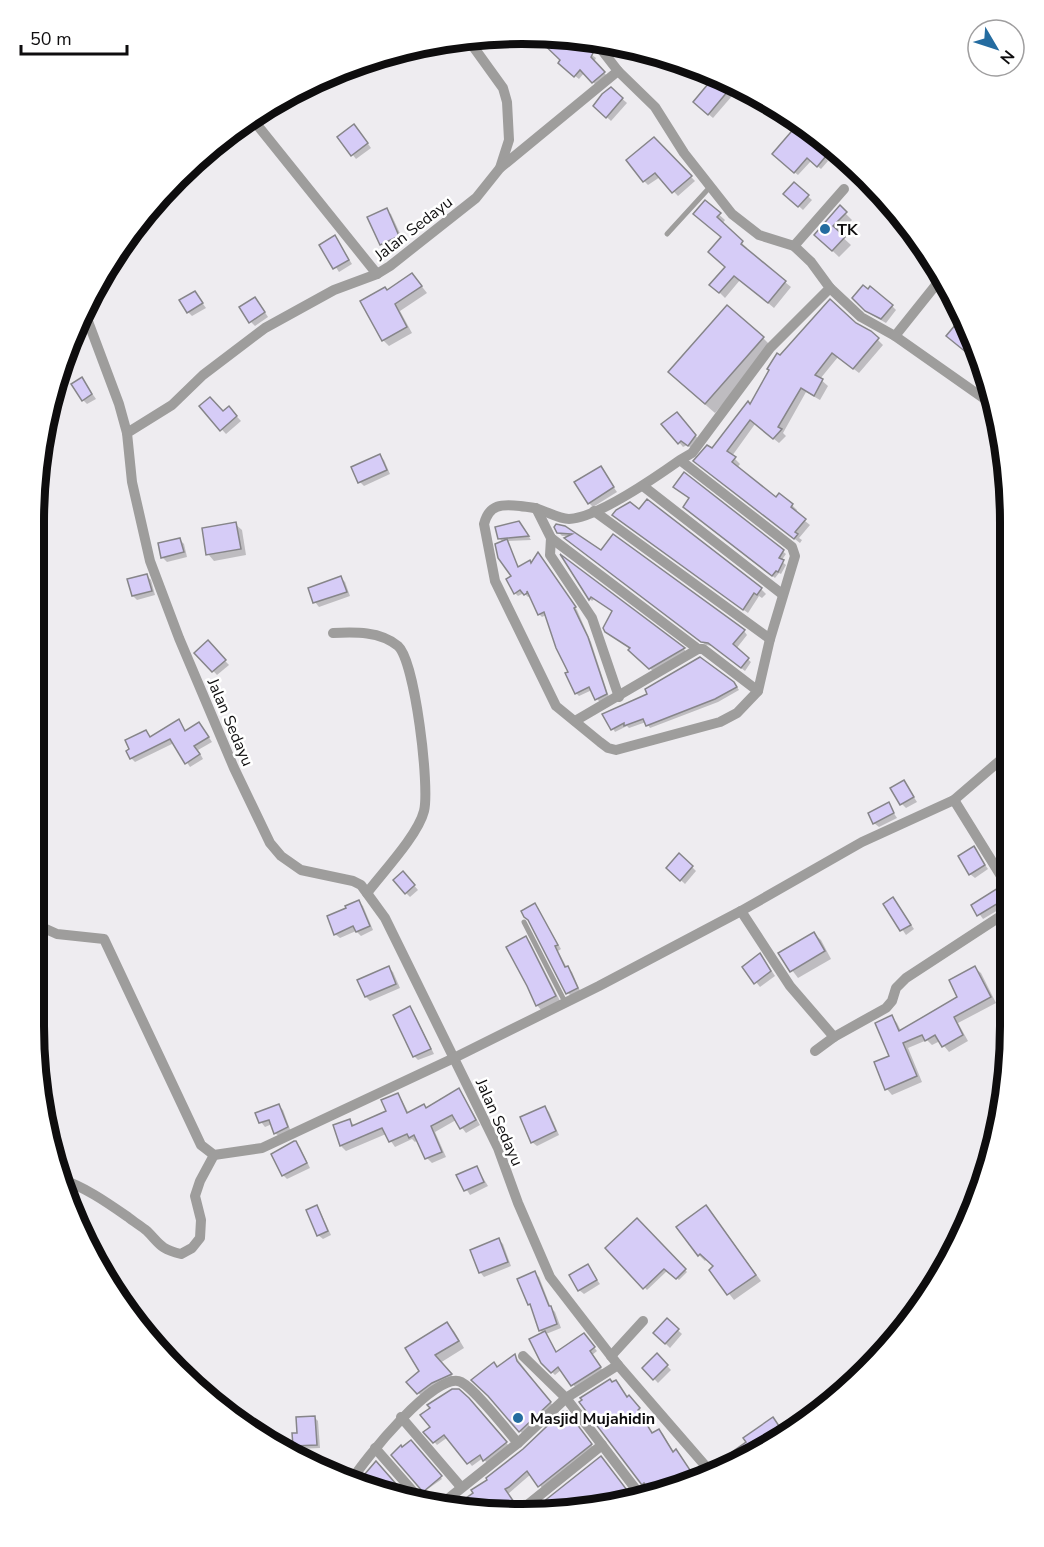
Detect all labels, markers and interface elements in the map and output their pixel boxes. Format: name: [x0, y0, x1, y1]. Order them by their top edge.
scale bar: [21, 18, 128, 56]
north arrow: [966, 18, 1026, 78]
text: 50 m: [30, 27, 72, 51]
text: N: [995, 45, 1019, 68]
street label: Jalan Sedayu: [369, 191, 457, 267]
place label: TK: [837, 219, 859, 241]
marker: TK: [818, 222, 832, 236]
street label: Jalan Sedayu: [201, 674, 258, 770]
street label: Jalan Sedayu: [470, 1074, 528, 1170]
place label: Masjid Mujahidin: [530, 1408, 655, 1430]
marker: Masjid Mujahidin: [511, 1411, 525, 1425]

